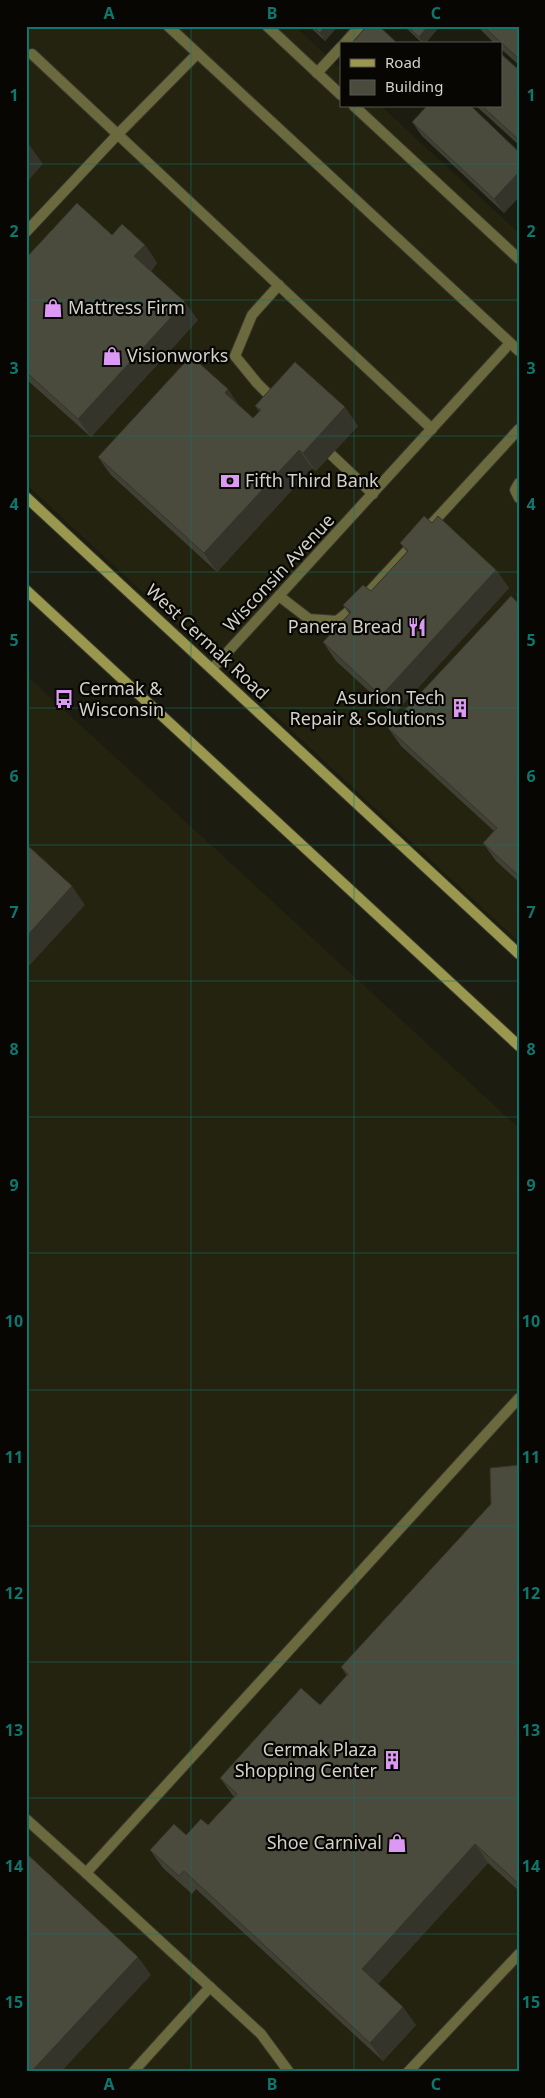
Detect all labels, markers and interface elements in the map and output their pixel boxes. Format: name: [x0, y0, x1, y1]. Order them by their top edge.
text: A: [103, 2, 115, 24]
text: B: [267, 2, 277, 24]
text: C: [431, 2, 441, 24]
legend: [340, 42, 502, 108]
text: Road: [385, 52, 421, 72]
text: Building: [385, 76, 443, 96]
text: 1: [9, 84, 19, 106]
text: 1: [526, 84, 536, 106]
text: 2: [9, 220, 19, 242]
text: 2: [526, 220, 536, 242]
place label: Mattress Firm: [68, 295, 185, 319]
shop icon: Mattress Firm: [42, 297, 64, 319]
place label: Visionworks: [127, 343, 228, 367]
shop icon: Visionworks: [101, 345, 123, 367]
text: 3: [9, 357, 19, 379]
text: 3: [526, 357, 536, 379]
place label: Fifth Third Bank: [245, 468, 379, 492]
bank icon: Fifth Third Bank: [219, 470, 241, 492]
text: 4: [9, 493, 19, 515]
text: 4: [526, 493, 536, 515]
street label: Wisconsin Avenue: [217, 508, 339, 636]
street label: West Cermak Road: [141, 578, 274, 705]
place label: Panera Bread: [288, 614, 402, 638]
restaurant icon: Panera Bread: [406, 616, 428, 638]
text: 5: [9, 629, 19, 651]
text: 5: [526, 629, 536, 651]
place label: Cermak & Wisconsin: [79, 676, 164, 721]
place label: Asurion Tech Repair & Solutions: [290, 685, 445, 730]
bus stop icon: Cermak & Wisconsin: [53, 688, 75, 710]
building icon: Asurion Tech Repair & Solutions: [449, 697, 471, 719]
text: 6: [9, 765, 19, 787]
text: 6: [526, 765, 536, 787]
text: 7: [9, 901, 19, 923]
text: 7: [526, 901, 536, 923]
text: 8: [9, 1038, 19, 1060]
text: 8: [526, 1038, 536, 1060]
text: 9: [9, 1174, 19, 1196]
text: 9: [526, 1174, 536, 1196]
text: 10: [5, 1310, 23, 1332]
text: 10: [522, 1310, 540, 1332]
text: 11: [5, 1446, 23, 1468]
text: 11: [522, 1446, 540, 1468]
text: 12: [5, 1582, 23, 1604]
text: 12: [522, 1582, 540, 1604]
text: 13: [5, 1719, 23, 1741]
text: 13: [522, 1719, 540, 1741]
place label: Cermak Plaza Shopping Center: [235, 1737, 378, 1782]
building icon: Cermak Plaza Shopping Center: [381, 1749, 403, 1771]
place label: Shoe Carnival: [267, 1830, 382, 1854]
shop icon: Shoe Carnival: [386, 1832, 408, 1854]
text: 14: [5, 1855, 23, 1877]
text: 14: [522, 1855, 540, 1877]
text: 15: [5, 1991, 23, 2013]
text: 15: [522, 1991, 540, 2013]
text: A: [103, 2073, 115, 2095]
text: B: [267, 2073, 277, 2095]
text: C: [431, 2073, 441, 2095]

